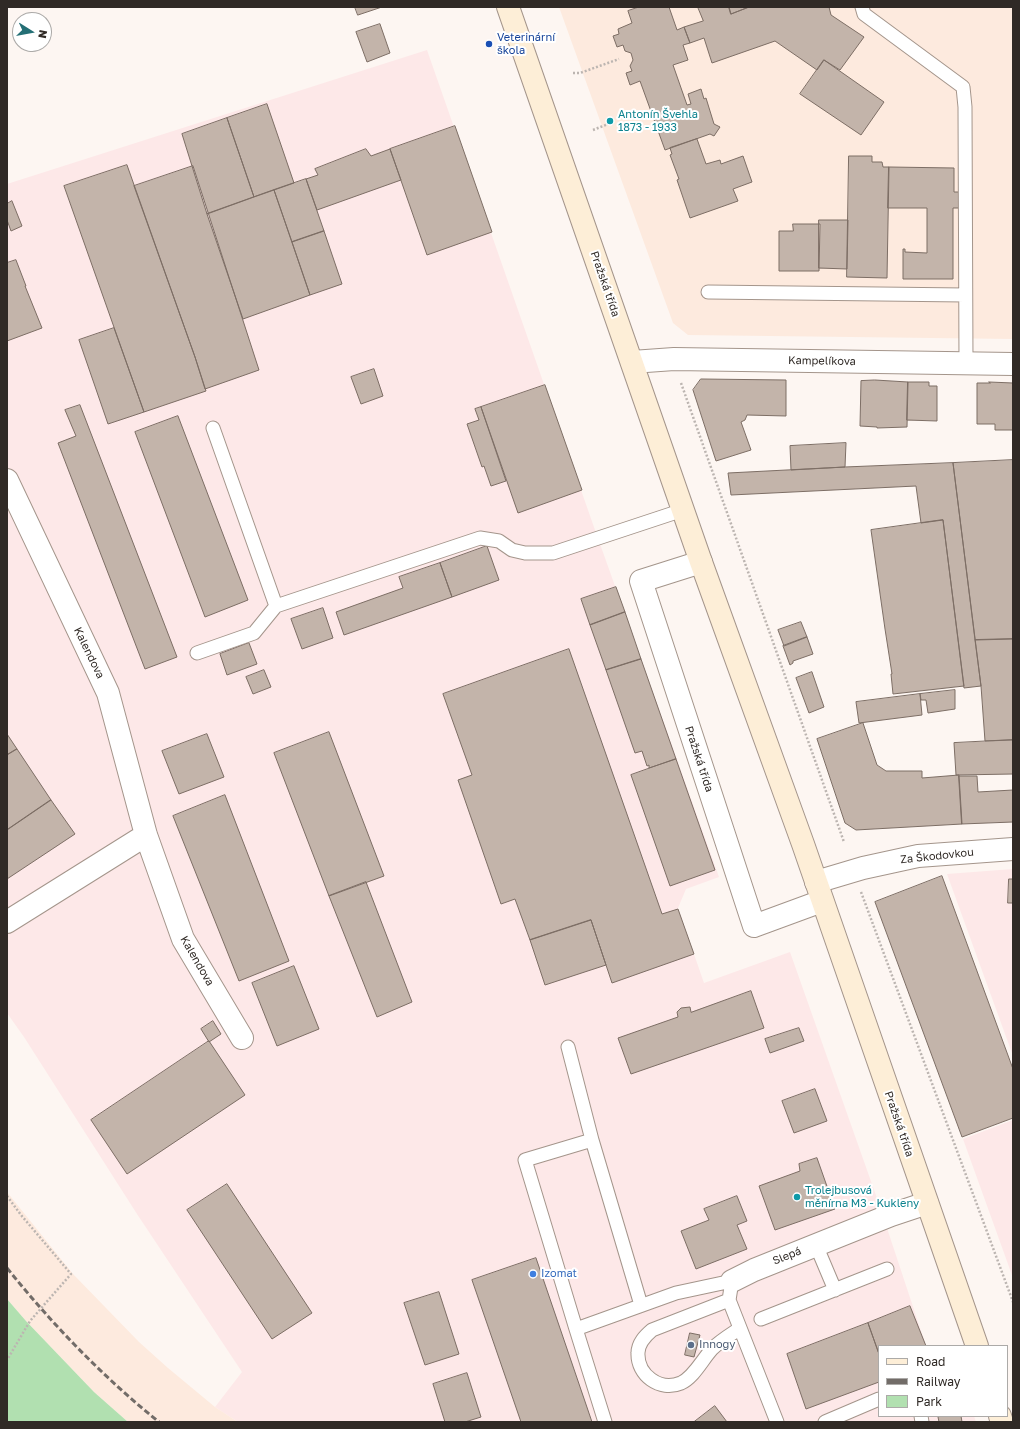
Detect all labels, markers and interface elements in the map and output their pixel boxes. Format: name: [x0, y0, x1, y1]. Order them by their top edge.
north arrow: [12, 12, 52, 52]
text: N: [36, 29, 50, 40]
place label: Veterinární škola: [497, 31, 555, 57]
marker: Veterinární škola: [484, 39, 494, 49]
place label: Antonín Švehla 1873 - 1933: [618, 108, 698, 134]
marker: Antonín Švehla 1873 - 1933: [605, 116, 615, 126]
street label: Pražská třída: [588, 249, 622, 319]
street label: Kampelíkova: [788, 354, 856, 368]
street label: Kalendova: [71, 625, 107, 681]
street label: Pražská třída: [682, 724, 716, 794]
street label: Za Škodovkou: [900, 846, 974, 866]
street label: Kalendova: [177, 934, 217, 988]
street label: Pražská třída: [882, 1089, 916, 1159]
place label: Trolejbusová měnírna M3 - Kukleny: [805, 1184, 919, 1210]
marker: Trolejbusová měnírna M3 - Kukleny: [792, 1192, 802, 1202]
street label: Slepá: [771, 1244, 803, 1268]
place label: Izomat: [541, 1267, 577, 1281]
marker: Izomat: [528, 1269, 538, 1279]
place label: Innogy: [699, 1338, 736, 1352]
marker: Innogy: [686, 1340, 696, 1350]
legend: [878, 1345, 1008, 1417]
text: Road: [916, 1354, 945, 1369]
text: Railway: [916, 1374, 961, 1389]
text: Park: [916, 1394, 942, 1409]

